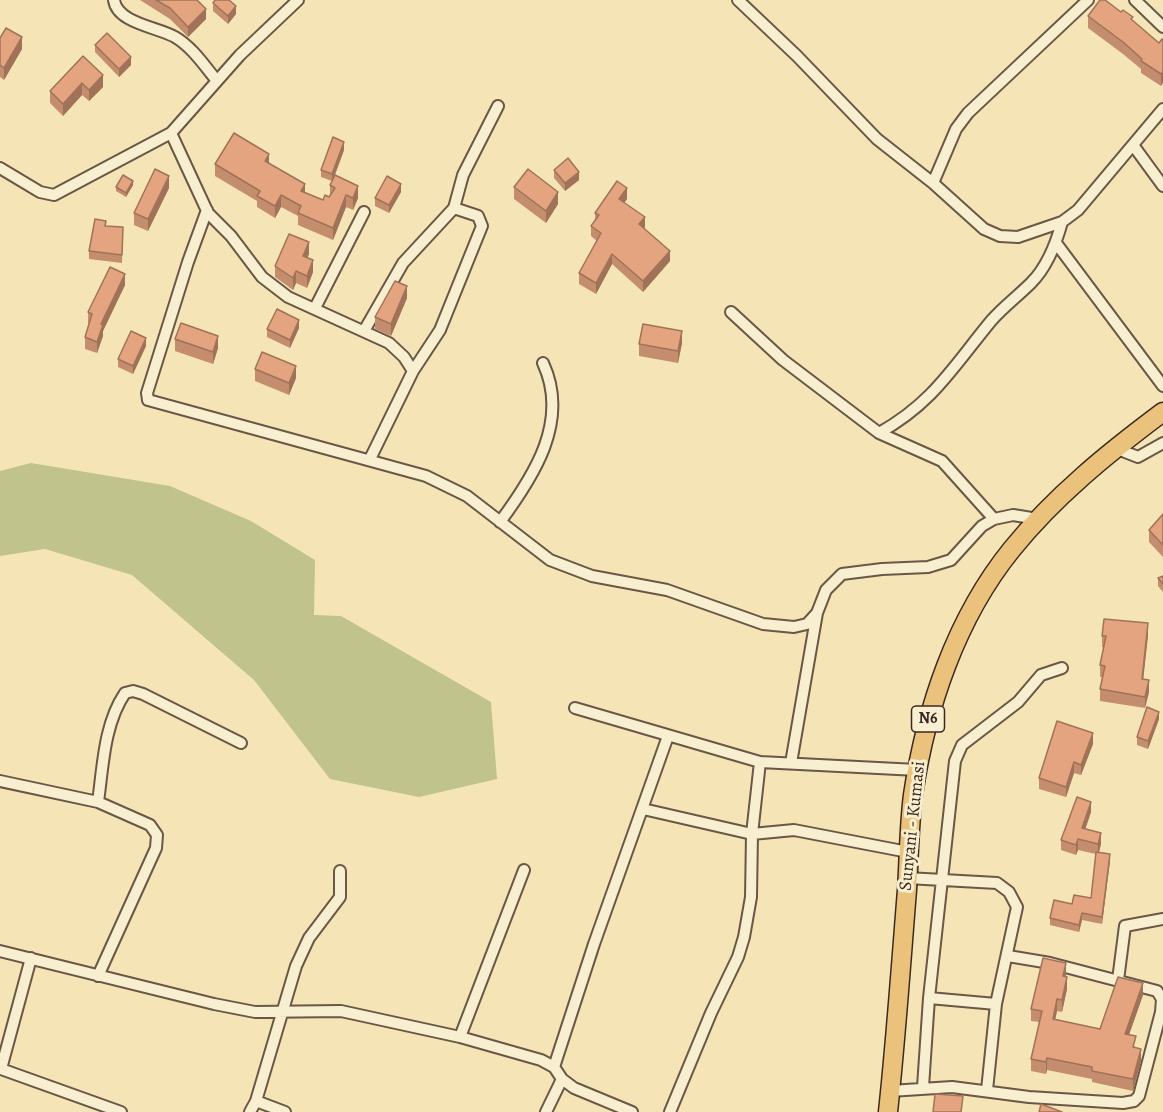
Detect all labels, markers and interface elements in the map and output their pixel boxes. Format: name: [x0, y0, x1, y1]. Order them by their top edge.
road number: N6: [912, 706, 944, 732]
street label: Sunyani - Kumasi: [895, 760, 931, 892]

